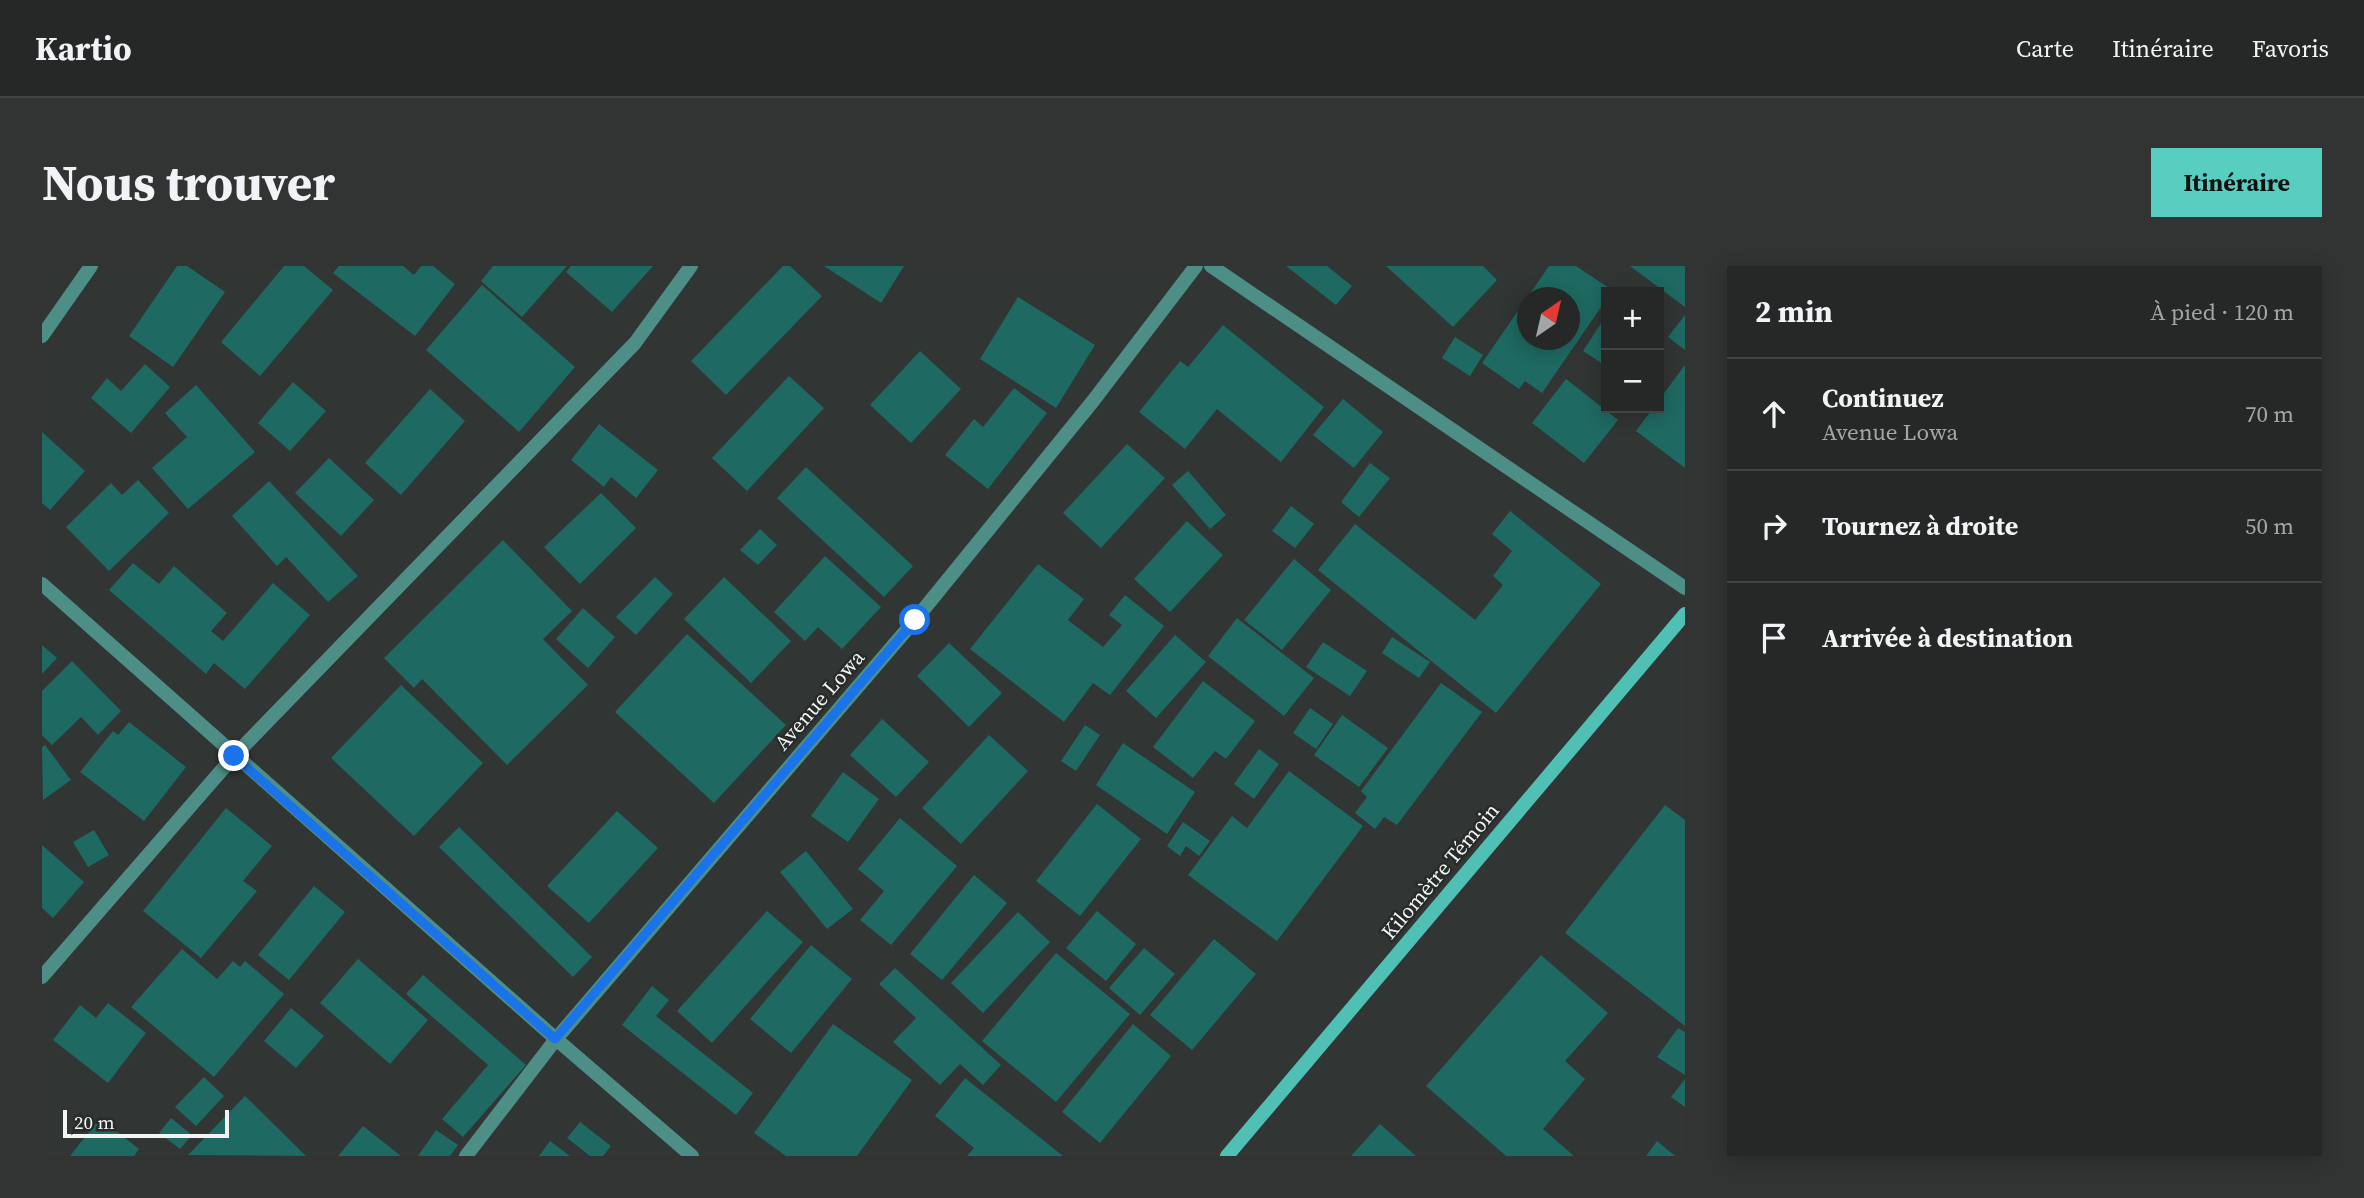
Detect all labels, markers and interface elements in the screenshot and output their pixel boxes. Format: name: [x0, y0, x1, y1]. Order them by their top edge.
text: Kartio: [35, 26, 132, 71]
text: Carte: [2016, 32, 2074, 65]
text: Itinéraire: [2112, 32, 2214, 65]
text: Favoris: [2252, 32, 2329, 65]
button: Itinéraire: [2151, 148, 2322, 217]
text: Nous trouver: [42, 149, 335, 216]
north arrow: [1517, 287, 1580, 350]
map controls: [1601, 287, 1664, 413]
button: +: [1601, 287, 1664, 350]
text: 2 min: [1755, 291, 1833, 332]
text: À pied · 120 m: [2150, 296, 2294, 328]
button: −: [1601, 350, 1664, 413]
text: Continuez: [1822, 380, 1943, 416]
icon: ahead: [1755, 395, 1793, 433]
text: 70 m: [2245, 398, 2294, 430]
text: Avenue Lowa: [1822, 416, 1958, 448]
icon: right: [1755, 507, 1793, 545]
text: Tournez à droite: [1822, 508, 2018, 544]
text: 50 m: [2245, 510, 2294, 542]
route start: [899, 604, 930, 635]
icon: arrive: [1755, 619, 1793, 657]
text: Arrivée à destination: [1822, 620, 2073, 656]
street label: Avenue Lowa: [767, 643, 871, 756]
route end: [218, 740, 249, 771]
street label: Kilomètre Témoin: [1374, 796, 1506, 945]
scale bar: [63, 1107, 229, 1139]
text: 20 m: [74, 1109, 115, 1135]

